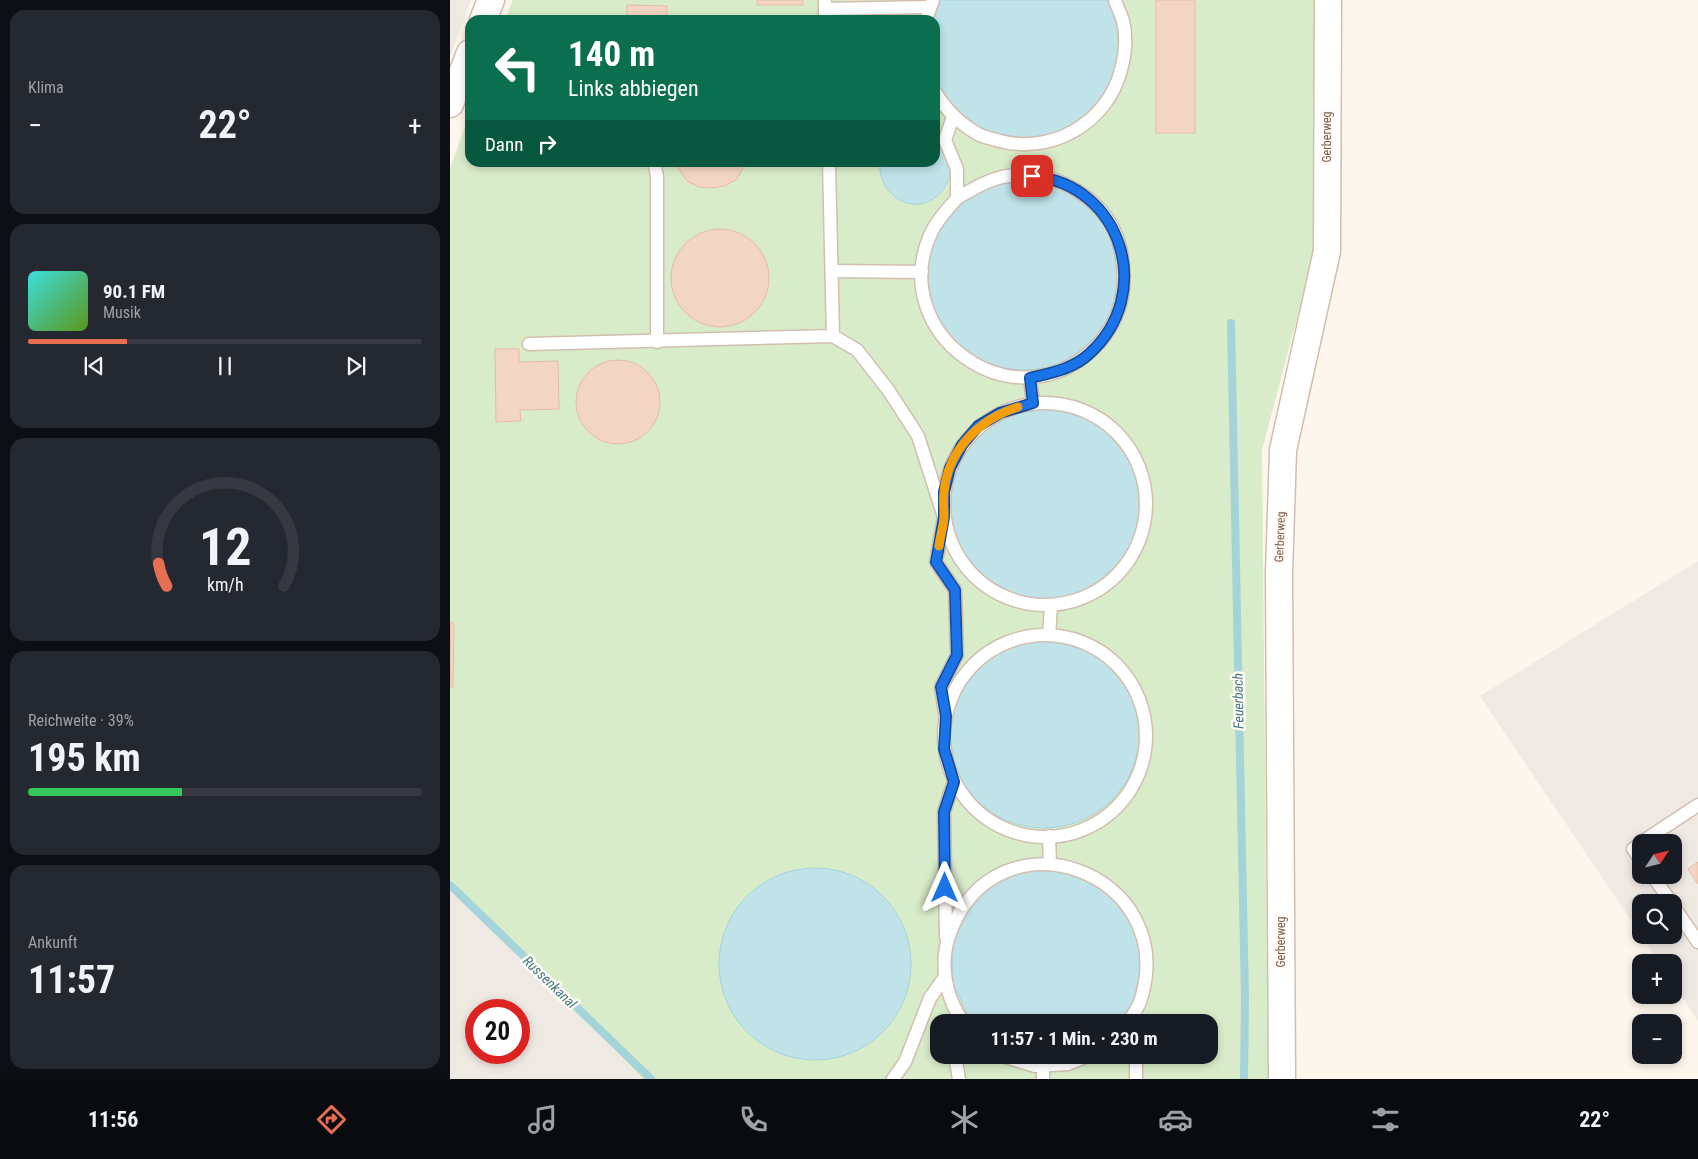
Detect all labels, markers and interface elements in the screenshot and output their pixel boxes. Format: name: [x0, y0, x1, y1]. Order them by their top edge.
text: 140 m: [568, 34, 655, 75]
icon: left: [485, 35, 550, 100]
text: Links abbiegen: [568, 76, 699, 101]
text: Klima: [28, 78, 64, 97]
text: 22°: [198, 103, 252, 147]
text: −: [28, 109, 42, 142]
text: +: [408, 109, 422, 142]
street label: Gerberweg: [1320, 111, 1334, 163]
icon: right: [533, 130, 561, 158]
text: Dann: [485, 133, 523, 156]
pin: [1011, 155, 1053, 197]
icon: arrive: [1018, 162, 1046, 190]
text: 90.1 FM: [103, 280, 165, 303]
text: Musik: [103, 303, 141, 322]
icon: previous: [80, 352, 108, 380]
icon: pause: [211, 352, 239, 380]
icon: next: [342, 352, 370, 380]
street label: Gerberweg: [1272, 511, 1288, 563]
text: 12: [199, 517, 251, 578]
text: km/h: [207, 574, 243, 595]
water label: Feuerbach: [1230, 673, 1246, 729]
text: Reichweite · 39%: [28, 711, 134, 730]
text: 195 km: [28, 736, 141, 780]
north arrow: [1632, 834, 1682, 884]
map controls: [1632, 834, 1682, 1064]
position arrow: [918, 861, 970, 913]
button: search: [1632, 894, 1682, 944]
street label: Gerberweg: [1274, 916, 1288, 968]
text: Ankunft: [28, 933, 77, 952]
water label: Russenkanal: [520, 953, 581, 1012]
button: +: [1632, 954, 1682, 1004]
text: 11:57: [28, 958, 115, 1002]
speed limit sign: 20: [465, 999, 530, 1064]
button: −: [1632, 1014, 1682, 1064]
text: 11:57 · 1 Min. · 230 m: [990, 1027, 1158, 1050]
icon: directions: [314, 1102, 349, 1137]
icon: music: [525, 1102, 560, 1137]
icon: phone: [736, 1102, 771, 1137]
icon: climate: [947, 1102, 982, 1137]
icon: car: [1158, 1102, 1193, 1137]
icon: filters: [1368, 1102, 1403, 1137]
text: 11:56: [88, 1107, 138, 1132]
text: 22°: [1579, 1107, 1610, 1132]

